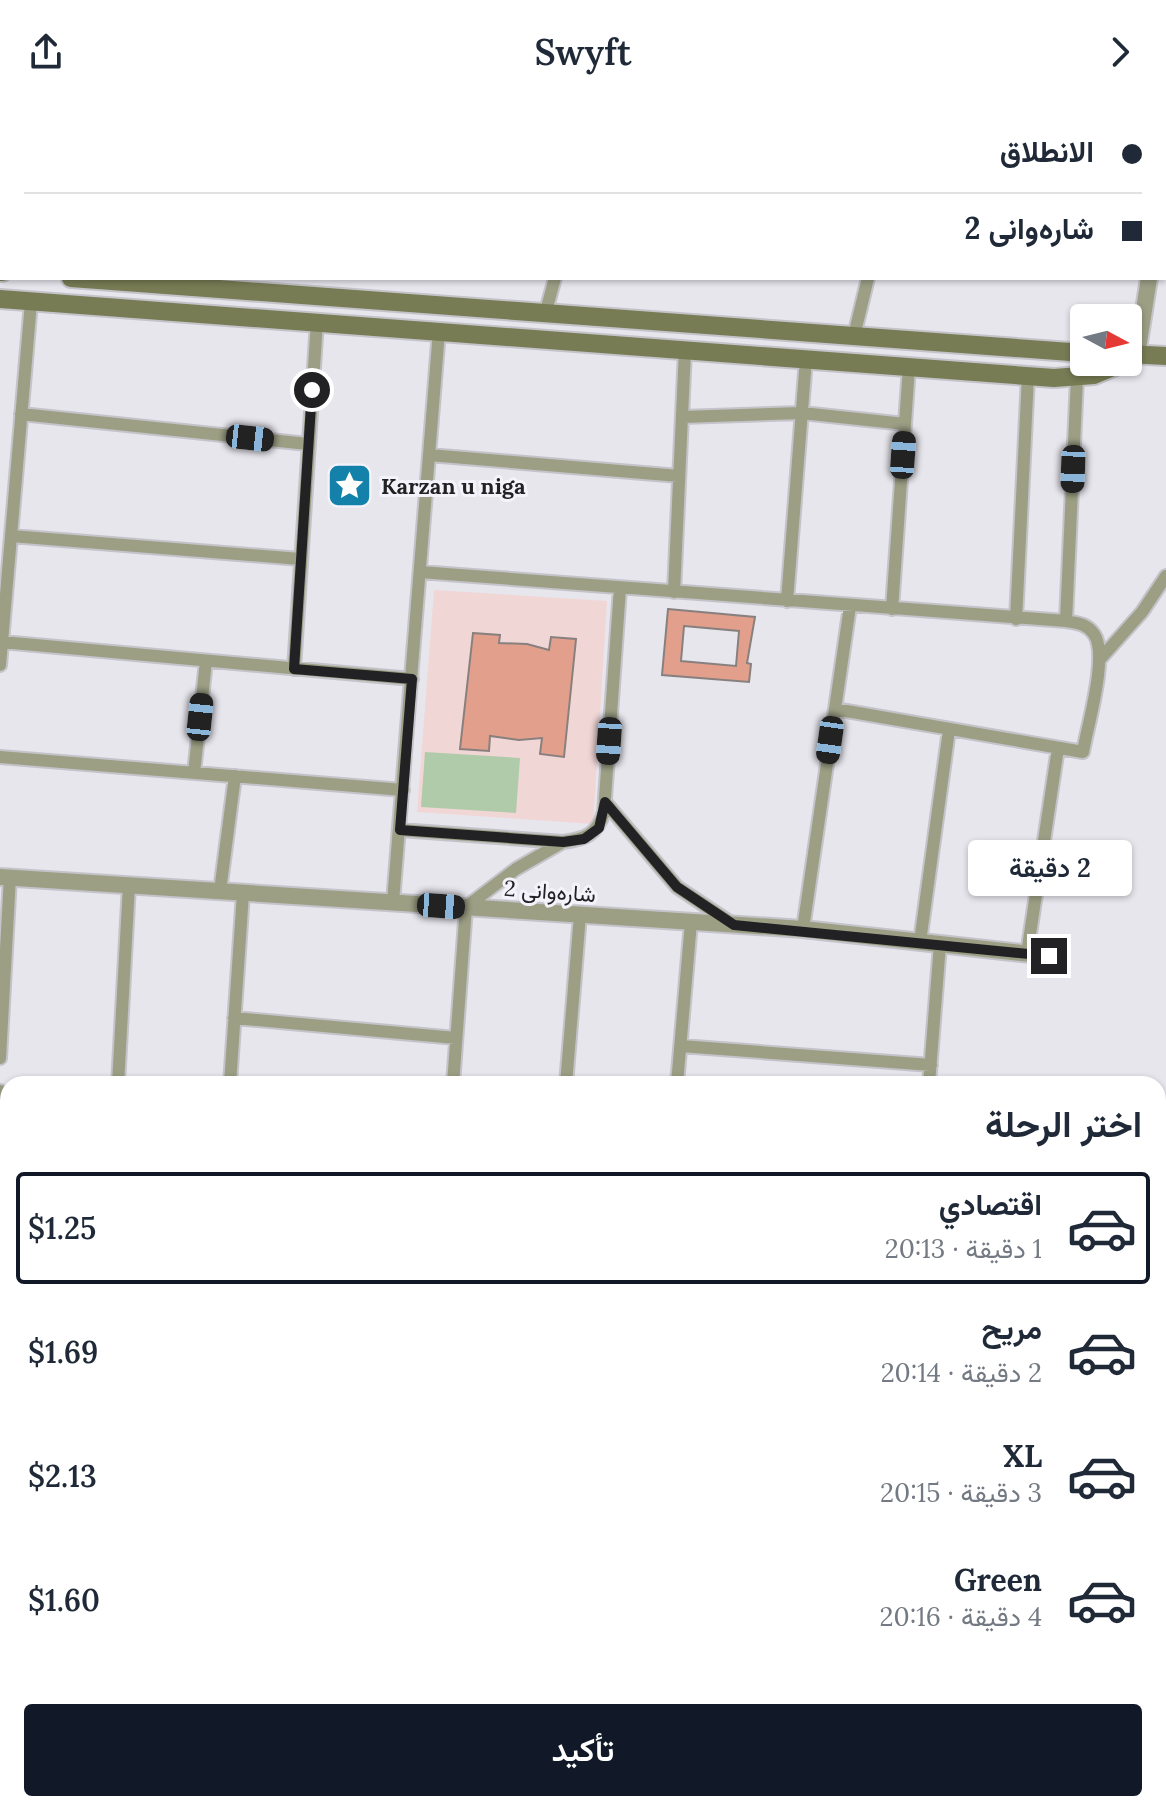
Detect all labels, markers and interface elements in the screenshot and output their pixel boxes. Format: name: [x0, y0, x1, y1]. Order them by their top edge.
text: Swyft: [534, 29, 632, 75]
icon: share: [24, 30, 68, 74]
icon: forward: [1098, 30, 1142, 74]
text: الانطلاق: [1000, 132, 1094, 170]
text: شارەوانی 2: [965, 209, 1094, 247]
north arrow: [1070, 304, 1142, 376]
map controls: [1070, 304, 1142, 376]
route start: [294, 372, 330, 408]
car: [225, 424, 275, 452]
car: [889, 430, 917, 480]
car: [1060, 445, 1086, 493]
place icon: Karzan u niga: [326, 462, 374, 510]
place label: Karzan u niga: [381, 472, 526, 500]
car: [186, 692, 214, 742]
car: [815, 715, 845, 765]
car: [595, 716, 623, 766]
callout: 2 دقيقة: [967, 840, 1131, 896]
text: 2 دقيقة: [1009, 851, 1091, 884]
street label: شارەوانی 2: [503, 874, 597, 908]
car: [416, 892, 466, 920]
route end: [1031, 938, 1067, 974]
text: اختر الرحلة: [985, 1101, 1142, 1147]
text: اقتصادي: [939, 1185, 1042, 1223]
icon: car: [1066, 1192, 1138, 1264]
text: $1.25: [28, 1209, 96, 1247]
text: 1 دقيقة · 20:13: [885, 1232, 1042, 1265]
text: مريح: [982, 1309, 1042, 1347]
icon: car: [1066, 1316, 1138, 1388]
text: $1.69: [28, 1333, 98, 1371]
text: 2 دقيقة · 20:14: [881, 1356, 1042, 1389]
text: XL: [1003, 1437, 1042, 1475]
icon: car: [1066, 1440, 1138, 1512]
text: $2.13: [28, 1457, 97, 1495]
text: 3 دقيقة · 20:15: [880, 1476, 1042, 1509]
text: Green: [954, 1561, 1042, 1599]
icon: car: [1066, 1564, 1138, 1636]
text: $1.60: [28, 1581, 100, 1619]
text: 4 دقيقة · 20:16: [880, 1600, 1042, 1633]
button: تأكيد: [24, 1704, 1142, 1796]

